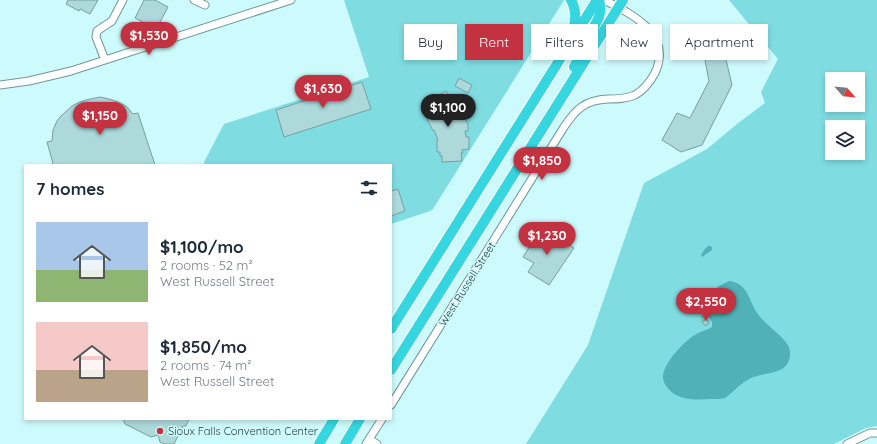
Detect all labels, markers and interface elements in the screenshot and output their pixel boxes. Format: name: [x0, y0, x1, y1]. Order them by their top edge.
pin: $1,530: [116, 22, 182, 56]
chip: Buy: [404, 24, 457, 60]
chip: Rent: [465, 24, 523, 60]
chip: Filters: [531, 24, 598, 60]
chip: New: [606, 24, 662, 60]
chip: Apartment: [670, 24, 768, 60]
text: $1,530: [130, 27, 168, 43]
north arrow: [825, 72, 865, 112]
map controls: [825, 72, 865, 160]
pin: $1,630: [290, 75, 356, 109]
text: $1,630: [304, 80, 342, 96]
pin: $1,100: [415, 94, 481, 128]
text: $1,100: [430, 99, 466, 115]
pin: $1,150: [67, 102, 133, 136]
text: $1,150: [82, 107, 118, 123]
button: layers: [825, 120, 865, 160]
pin: $1,850: [509, 147, 575, 181]
text: $1,850: [523, 152, 562, 168]
icon: filters: [358, 177, 380, 199]
text: 7 homes: [36, 178, 105, 199]
pin: $1,230: [514, 222, 580, 256]
text: $1,230: [528, 227, 566, 243]
text: $1,100/mo: [160, 236, 244, 257]
icon: home: [68, 238, 116, 286]
street label: West Russell Street: [435, 239, 499, 329]
text: 2 rooms · 52 m²: [160, 257, 253, 273]
text: West Russell Street: [160, 273, 274, 289]
pin: $2,550: [673, 288, 739, 322]
text: $2,550: [685, 293, 727, 309]
text: $1,850/mo: [160, 336, 247, 357]
icon: home: [68, 338, 116, 386]
text: 2 rooms · 74 m²: [160, 357, 251, 373]
text: West Russell Street: [160, 373, 274, 389]
place label: Sioux Falls Convention Center: [168, 424, 319, 438]
marker: Sioux Falls Convention Center: [155, 426, 165, 436]

